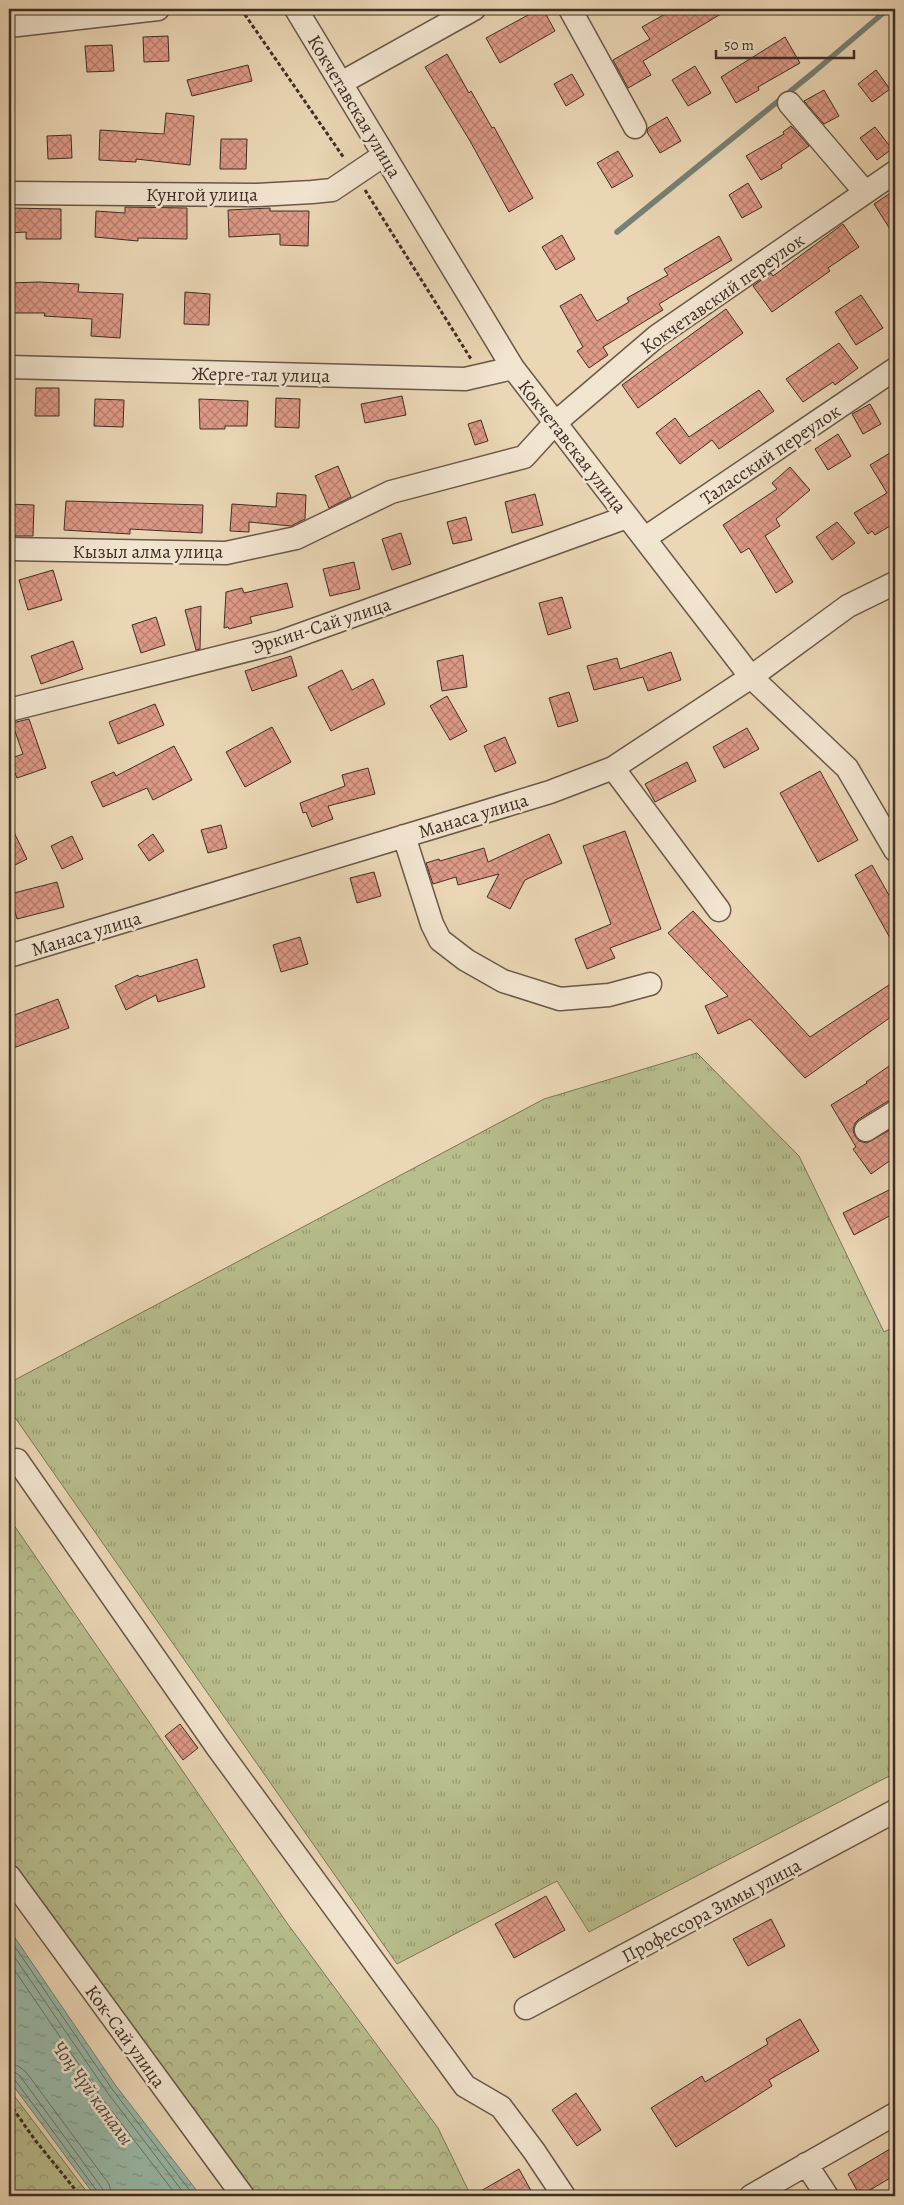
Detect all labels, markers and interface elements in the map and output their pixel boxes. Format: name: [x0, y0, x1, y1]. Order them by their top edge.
scale bar: [716, 28, 854, 60]
street label: Кокчетавская улица: [301, 30, 407, 183]
text: 50 m: [724, 35, 754, 55]
street label: Кунгой улица: [146, 182, 258, 208]
street label: Кокчетавский переулок: [635, 227, 810, 360]
street label: Жерге-тал улица: [192, 361, 331, 389]
street label: Кокчетавская улица: [512, 374, 633, 519]
street label: Таласский переулок: [695, 398, 846, 511]
street label: Кызыл алма улица: [73, 539, 224, 565]
street label: Эркин-Сай улица: [248, 591, 395, 661]
street label: Манаса улица: [415, 787, 532, 845]
street label: Манаса улица: [28, 905, 145, 963]
street label: Профессора Зимы улица: [617, 1852, 806, 1969]
street label: Кок-Сай улица: [79, 1980, 172, 2094]
water label: Чоң Чүй каналы: [46, 2036, 140, 2151]

